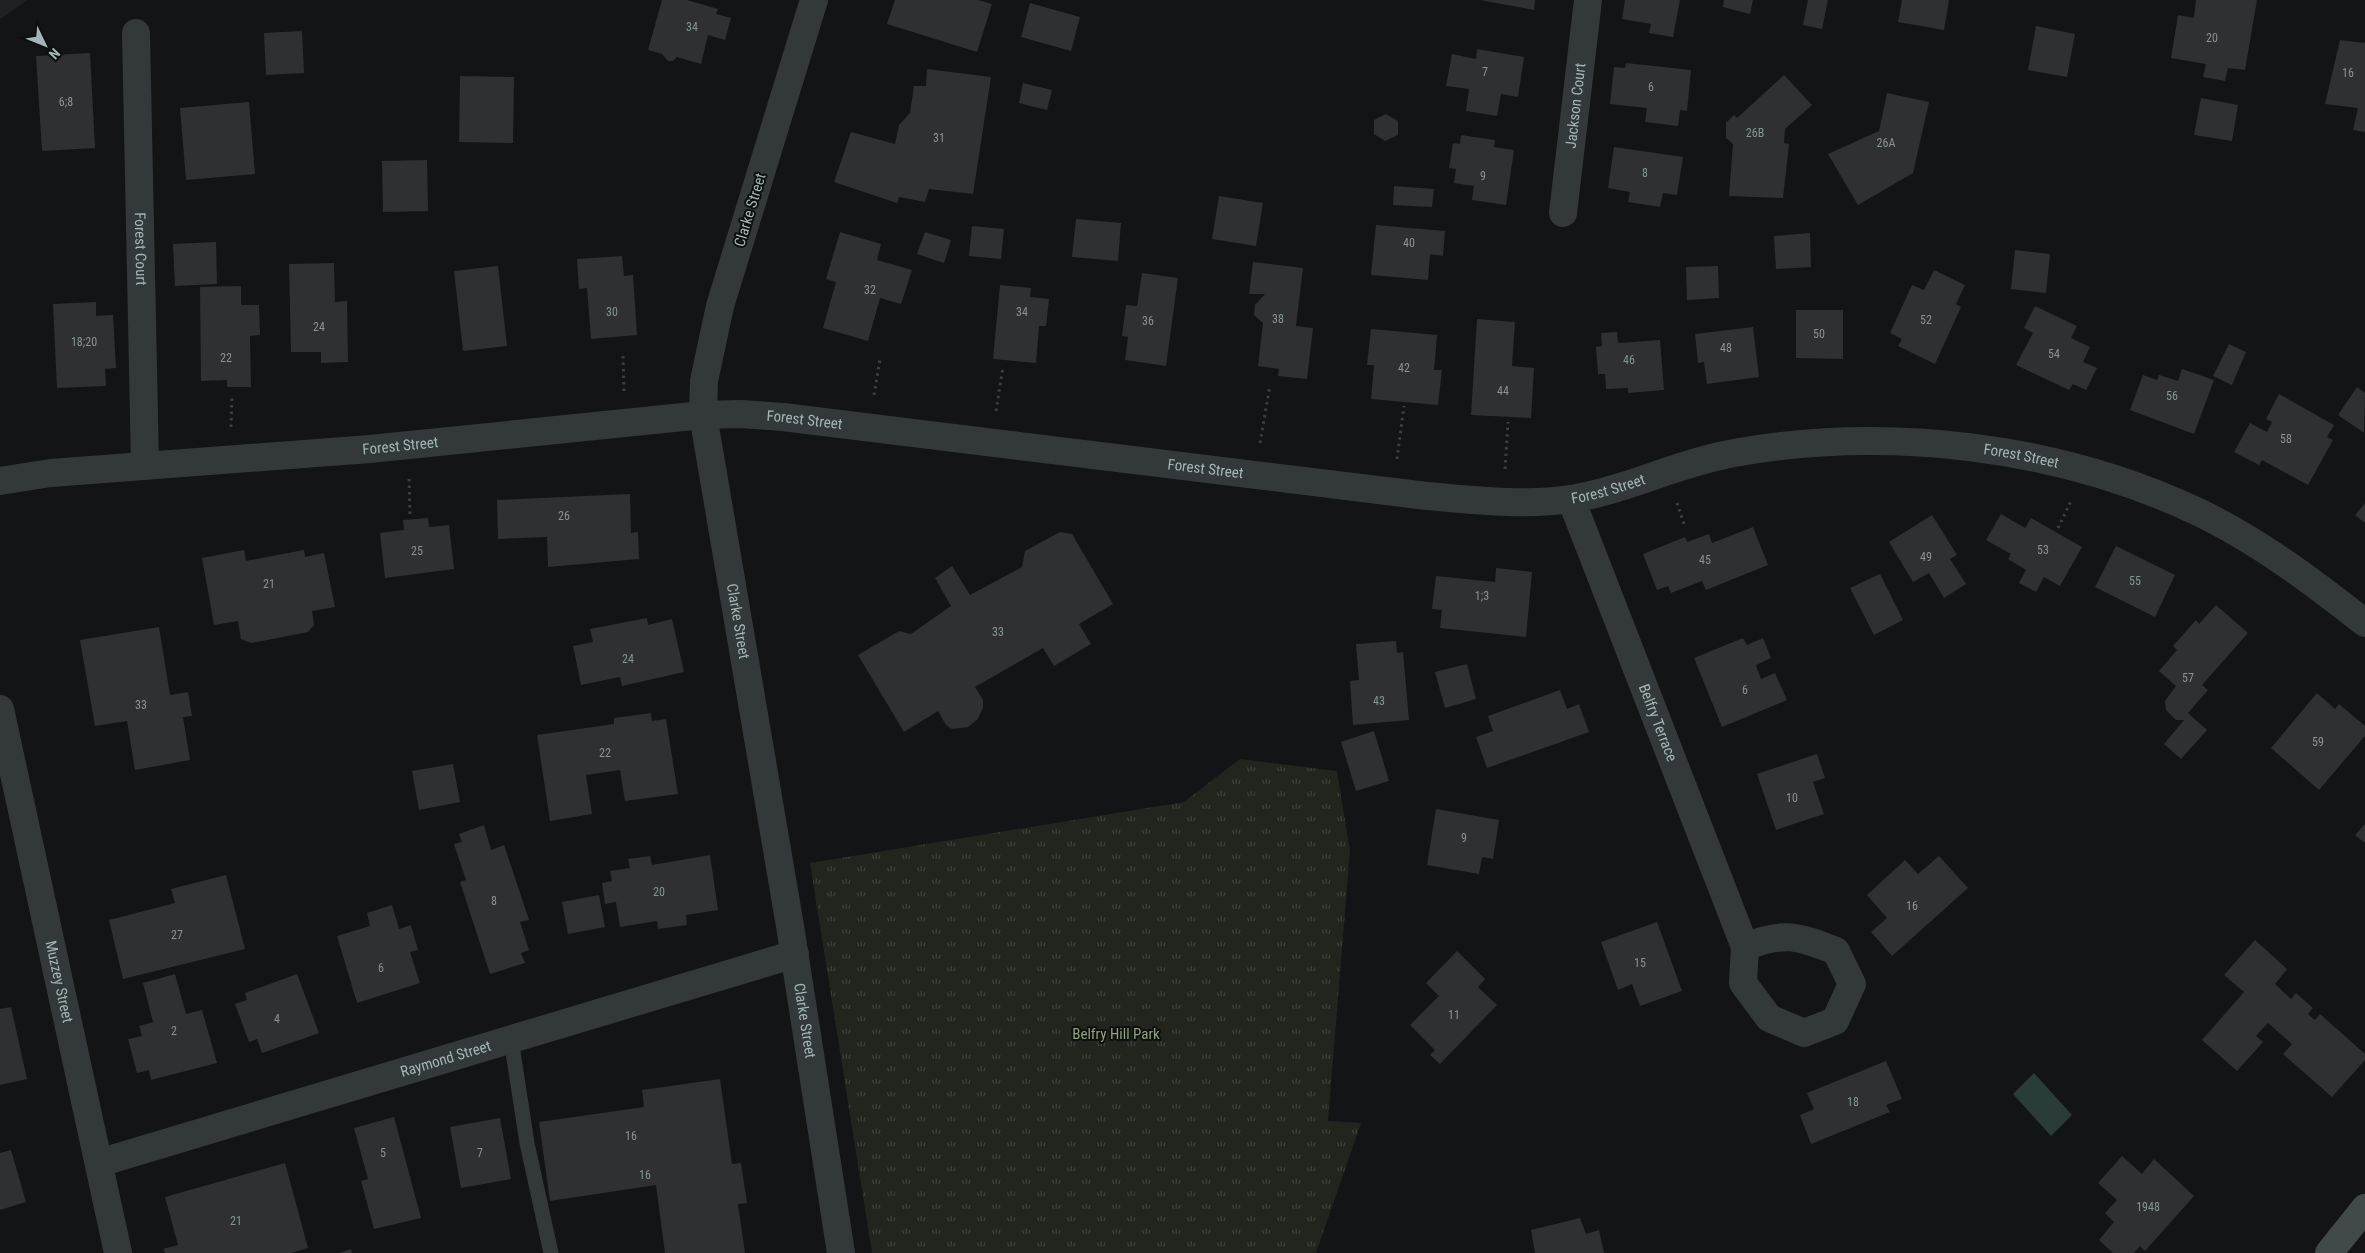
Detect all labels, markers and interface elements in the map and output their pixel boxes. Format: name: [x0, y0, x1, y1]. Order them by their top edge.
north arrow: [20, 20, 70, 70]
house number: 34: [686, 20, 698, 34]
house number: 20: [2206, 31, 2218, 45]
text: N: [46, 45, 63, 62]
street label: Jackson Court: [1562, 62, 1590, 149]
house number: 7: [1482, 65, 1488, 79]
house number: 16: [2342, 66, 2354, 80]
house number: 6: [1648, 80, 1654, 94]
house number: 6;8: [59, 95, 73, 109]
house number: 26B: [1746, 126, 1764, 140]
house number: 31: [933, 131, 945, 145]
house number: 26A: [1877, 136, 1895, 150]
house number: 8: [1642, 166, 1648, 180]
house number: 9: [1480, 169, 1486, 183]
street label: Clarke Street: [730, 171, 770, 249]
street label: Forest Court: [131, 212, 150, 286]
house number: 40: [1403, 236, 1415, 250]
house number: 32: [864, 283, 876, 297]
house number: 30: [606, 305, 618, 319]
house number: 34: [1016, 305, 1028, 319]
house number: 38: [1272, 312, 1284, 326]
house number: 52: [1920, 313, 1932, 327]
house number: 36: [1142, 314, 1154, 328]
house number: 24: [313, 320, 325, 334]
house number: 50: [1813, 327, 1825, 341]
house number: 18;20: [71, 335, 97, 349]
house number: 48: [1720, 341, 1732, 355]
house number: 54: [2048, 347, 2060, 361]
house number: 22: [220, 351, 232, 365]
house number: 46: [1623, 353, 1635, 367]
house number: 42: [1398, 361, 1410, 375]
house number: 44: [1497, 384, 1509, 398]
house number: 56: [2166, 389, 2178, 403]
street label: Forest Street: [766, 407, 843, 433]
house number: 58: [2280, 432, 2292, 446]
street label: Forest Street: [362, 433, 439, 459]
street label: Forest Street: [1983, 440, 2061, 472]
street label: Forest Street: [1167, 455, 1244, 482]
street label: Forest Street: [1570, 470, 1647, 508]
house number: 26: [558, 509, 570, 523]
house number: 53: [2037, 543, 2049, 557]
house number: 25: [411, 544, 423, 558]
house number: 49: [1920, 550, 1932, 564]
house number: 45: [1699, 553, 1711, 567]
house number: 55: [2129, 574, 2141, 588]
house number: 21: [263, 577, 275, 591]
street label: Clarke Street: [723, 582, 753, 660]
house number: 1;3: [1475, 589, 1489, 603]
house number: 33: [992, 625, 1004, 639]
house number: 24: [622, 652, 634, 666]
house number: 57: [2182, 671, 2194, 685]
street label: Belfry Terrace: [1635, 681, 1681, 764]
house number: 6: [1742, 683, 1748, 697]
house number: 43: [1373, 694, 1385, 708]
house number: 33: [135, 698, 147, 712]
house number: 59: [2312, 735, 2324, 749]
house number: 22: [599, 746, 611, 760]
house number: 10: [1786, 791, 1798, 805]
house number: 9: [1461, 831, 1467, 845]
house number: 20: [653, 885, 665, 899]
house number: 8: [491, 894, 497, 908]
house number: 16: [1906, 899, 1918, 913]
house number: 27: [171, 928, 183, 942]
street label: Muzzey Street: [41, 939, 77, 1024]
house number: 15: [1634, 956, 1646, 970]
house number: 6: [378, 961, 384, 975]
street label: Clarke Street: [790, 982, 820, 1060]
house number: 11: [1448, 1008, 1460, 1022]
house number: 4: [274, 1012, 280, 1026]
house number: 2: [171, 1024, 177, 1038]
park label: Belfry Hill Park: [1072, 1025, 1160, 1043]
street label: Raymond Street: [398, 1037, 493, 1081]
house number: 18: [1847, 1095, 1859, 1109]
house number: 16: [625, 1129, 637, 1143]
house number: 5: [380, 1146, 386, 1160]
house number: 7: [477, 1146, 483, 1160]
house number: 16: [639, 1168, 651, 1182]
house number: 1948: [2136, 1200, 2160, 1214]
house number: 21: [230, 1214, 242, 1228]

